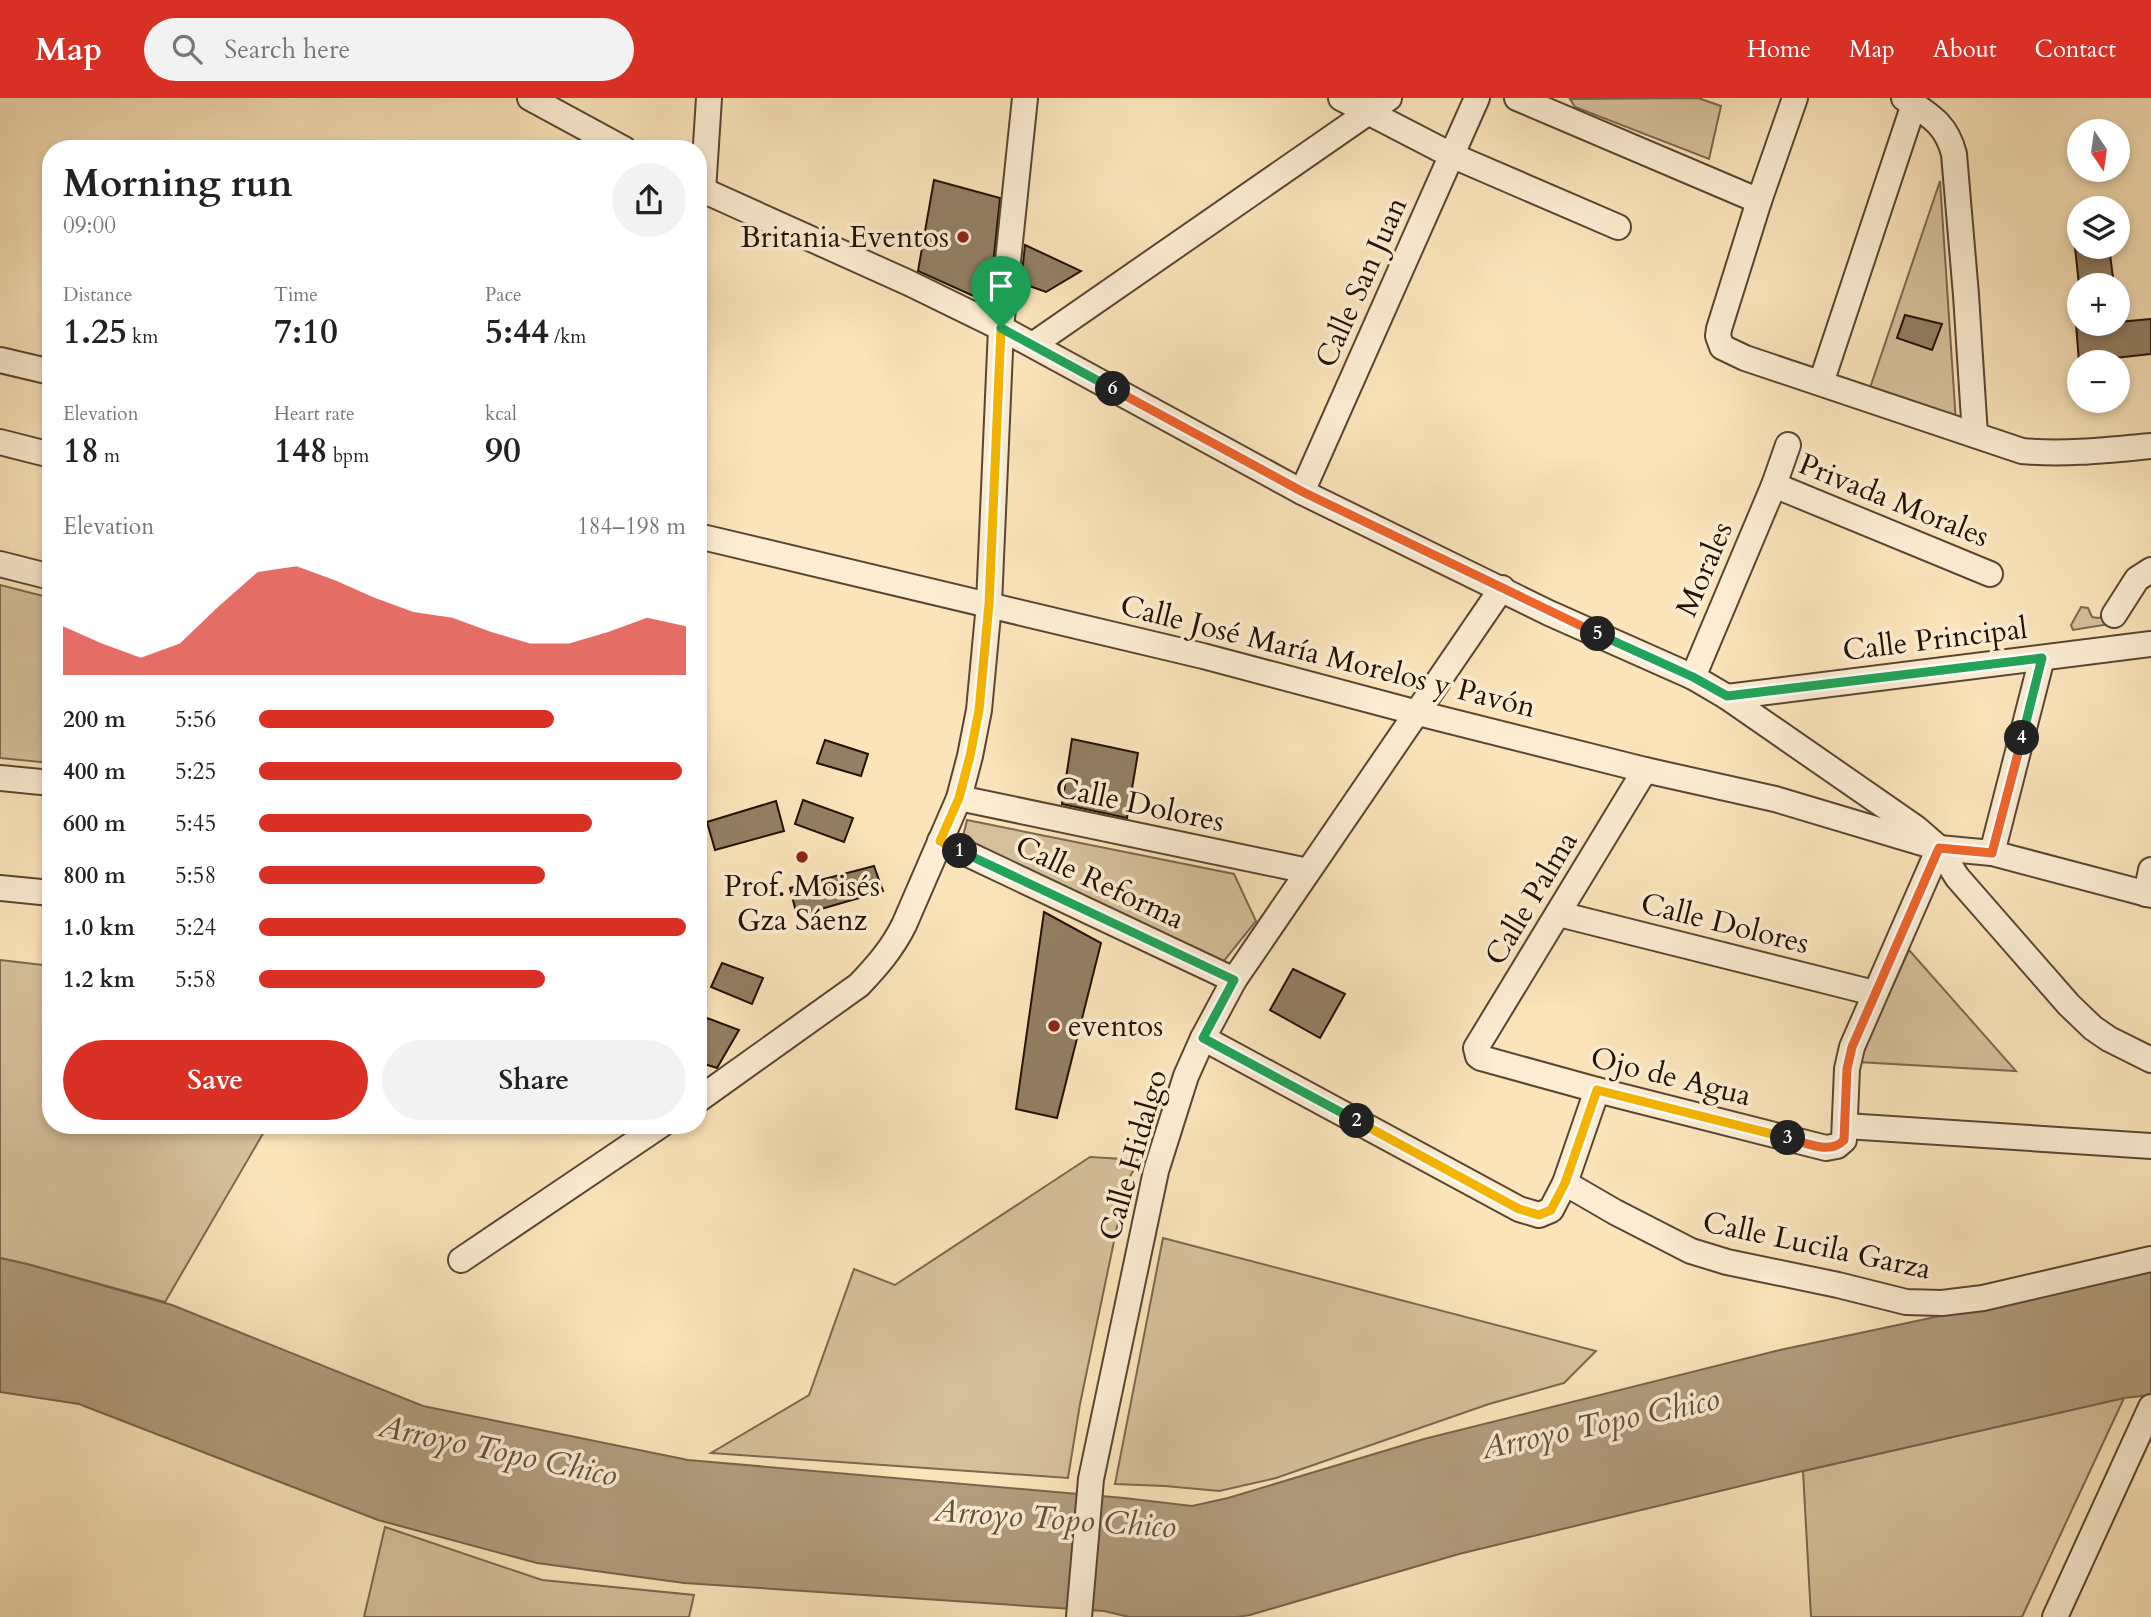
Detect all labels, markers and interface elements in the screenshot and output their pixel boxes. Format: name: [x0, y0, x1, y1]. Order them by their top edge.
search box: [144, 18, 634, 81]
text: Map: [35, 27, 102, 72]
icon: search: [168, 30, 206, 68]
text: Search here: [224, 32, 350, 67]
text: Home: [1747, 33, 1811, 66]
text: Map: [1849, 33, 1895, 66]
text: About: [1933, 33, 1997, 66]
text: Contact: [2035, 33, 2116, 66]
north arrow: [2067, 119, 2130, 182]
map controls: [2067, 119, 2130, 413]
text: Morning run: [63, 158, 293, 210]
button: share: [612, 163, 686, 237]
street label: Calle San Juan: [1306, 190, 1417, 374]
button: layers: [2067, 196, 2130, 259]
text: 09:00: [63, 210, 116, 241]
place label: Britania Eventos: [740, 217, 949, 258]
marker: Britania Eventos: [955, 229, 971, 245]
pin: [971, 256, 1031, 328]
icon: arrive: [982, 267, 1020, 305]
button: +: [2067, 273, 2130, 336]
text: Distance: [63, 282, 132, 308]
text: Time: [274, 282, 318, 308]
text: Pace: [485, 282, 522, 308]
text: 1.25: [63, 308, 127, 356]
text: 7:10: [274, 308, 338, 356]
text: 5:44: [485, 308, 549, 356]
text: km: [127, 324, 158, 350]
text: /km: [549, 324, 586, 350]
button: −: [2067, 350, 2130, 413]
pin: 6: [1096, 372, 1130, 406]
text: 6: [1108, 375, 1117, 401]
text: Elevation: [63, 401, 138, 427]
text: Heart rate: [274, 401, 355, 427]
text: kcal: [485, 401, 517, 427]
text: 18: [63, 427, 99, 475]
text: 148: [274, 427, 328, 475]
text: 90: [485, 427, 521, 475]
text: m: [99, 443, 120, 469]
text: bpm: [328, 443, 369, 469]
street label: Privada Morales: [1793, 444, 1995, 557]
text: Elevation: [63, 511, 154, 542]
text: 184–198 m: [577, 511, 686, 542]
street label: Morales: [1666, 515, 1743, 623]
street label: Calle José María Morelos y Pavón: [1116, 585, 1540, 728]
street label: Calle Principal: [1840, 608, 2030, 671]
pin: 5: [1580, 616, 1616, 652]
text: 5: [1593, 620, 1602, 646]
text: 200 m: [63, 704, 126, 735]
text: 5:56: [175, 704, 216, 735]
pin: 4: [2004, 720, 2039, 756]
text: 4: [2017, 724, 2026, 750]
text: 400 m: [63, 756, 126, 787]
text: 5:25: [175, 756, 216, 787]
street label: Calle Dolores: [1052, 767, 1228, 842]
text: 600 m: [63, 808, 126, 839]
text: 5:45: [175, 808, 216, 839]
street label: Calle Palma: [1475, 824, 1588, 973]
street label: Calle Reforma: [1009, 825, 1191, 939]
pin: 1: [942, 834, 978, 868]
text: 1: [955, 837, 964, 863]
marker: Prof. Moisés Gza Sáenz: [794, 849, 810, 865]
text: 800 m: [63, 860, 126, 891]
text: 5:58: [175, 860, 216, 891]
place label: Prof. Moisés Gza Sáenz: [724, 866, 880, 941]
street label: Calle Dolores: [1637, 883, 1813, 964]
text: 1.0 km: [63, 912, 135, 943]
text: 5:24: [175, 912, 216, 943]
text: 1.2 km: [63, 964, 135, 995]
text: 5:58: [175, 964, 216, 995]
place label: eventos: [1068, 1006, 1163, 1047]
marker: eventos: [1046, 1018, 1062, 1034]
street label: Ojo de Agua: [1586, 1037, 1755, 1116]
button: Save: [63, 1040, 368, 1120]
button: Share: [382, 1040, 686, 1120]
street label: Calle Hidalgo: [1090, 1065, 1177, 1245]
pin: 2: [1340, 1104, 1374, 1138]
text: 2: [1352, 1107, 1361, 1133]
pin: 3: [1770, 1121, 1806, 1156]
text: 3: [1783, 1124, 1792, 1150]
street label: Calle Lucila Garza: [1699, 1201, 1935, 1290]
water label: Arroyo Topo Chico: [1476, 1377, 1724, 1471]
water label: Arroyo Topo Chico: [373, 1404, 621, 1498]
water label: Arroyo Topo Chico: [931, 1489, 1178, 1549]

